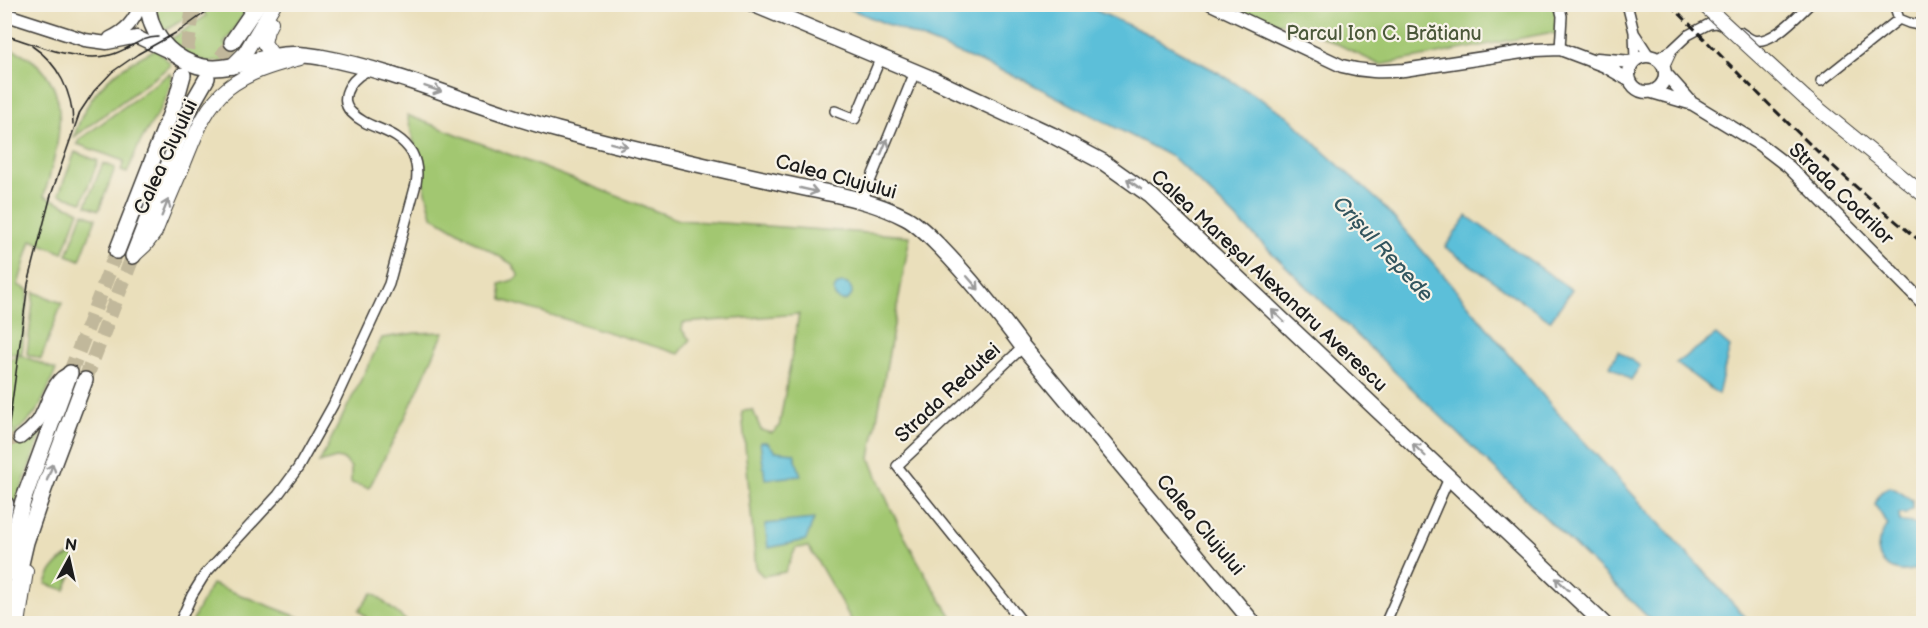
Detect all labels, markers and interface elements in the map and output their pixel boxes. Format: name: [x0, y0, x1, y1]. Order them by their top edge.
park label: Parcul Ion C. Brătianu: [1286, 22, 1482, 46]
one-way arrow: [423, 85, 442, 96]
street label: Calea Clujului: [129, 96, 203, 218]
street label: Strada Codrilor: [1784, 138, 1899, 251]
one-way arrow: [879, 139, 890, 157]
one-way arrow: [609, 140, 628, 152]
street label: Calea Clujului: [773, 149, 899, 205]
street label: Calea Mareșal Alexandru Averescu: [1146, 165, 1392, 397]
one-way arrow: [1127, 178, 1143, 190]
one-way arrow: [799, 184, 818, 196]
water label: Crișul Repede: [1328, 191, 1438, 307]
one-way arrow: [160, 200, 171, 218]
one-way arrow: [966, 276, 980, 291]
one-way arrow: [1271, 309, 1286, 323]
street label: Strada Redutei: [890, 338, 1006, 448]
one-way arrow: [1412, 443, 1427, 457]
one-way arrow: [46, 463, 57, 482]
street label: Calea Clujului: [1151, 470, 1249, 580]
north arrow: [39, 529, 99, 589]
text: N: [64, 535, 78, 556]
one-way arrow: [1554, 576, 1569, 591]

